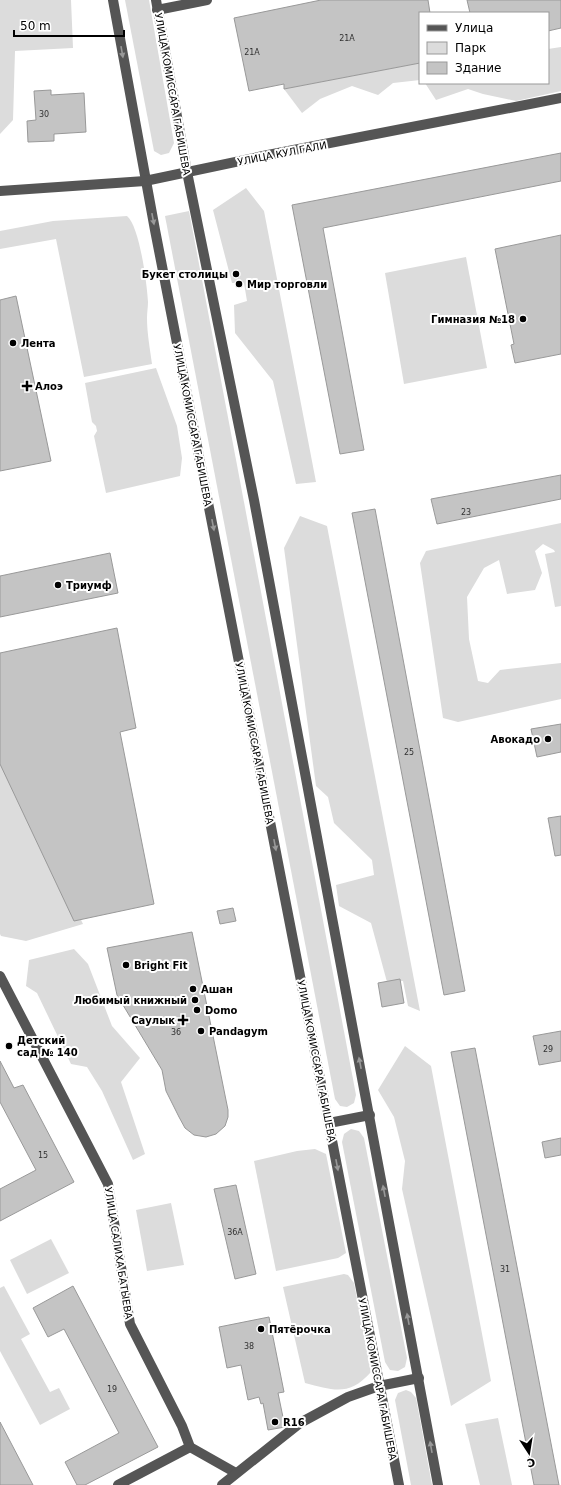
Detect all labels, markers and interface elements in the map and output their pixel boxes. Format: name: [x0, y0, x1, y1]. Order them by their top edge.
scale bar: [14, 12, 124, 38]
street label: УЛИЦА КОМИССАРА ГАБИШЕВА: [153, 12, 192, 176]
legend: [419, 12, 549, 84]
text: 50 m: [20, 19, 51, 33]
text: Улица: [455, 21, 493, 35]
house number: 21А: [339, 34, 355, 43]
text: Парк: [455, 41, 486, 55]
one-way arrow: [119, 46, 125, 58]
house number: 21А: [244, 48, 260, 57]
text: Здание: [455, 61, 501, 75]
house number: 30: [39, 110, 49, 119]
street label: УЛИЦА КУЛ ГАЛИ: [237, 139, 328, 168]
one-way arrow: [150, 213, 156, 225]
place label: Букет столицы: [142, 269, 228, 280]
marker: Букет столицы: [231, 269, 241, 279]
marker: Мир торговли: [234, 279, 244, 289]
place label: Мир торговли: [247, 279, 327, 290]
place label: Гимназия №18: [431, 314, 515, 325]
marker: Гимназия №18: [518, 314, 528, 324]
marker: Лента: [8, 338, 18, 348]
place label: Лента: [21, 338, 56, 349]
street label: УЛИЦА КОМИССАРА ГАБИШЕВА: [171, 343, 214, 507]
marker: Алоэ: [22, 381, 32, 391]
place label: Алоэ: [35, 381, 63, 392]
house number: 23: [461, 508, 471, 517]
one-way arrow: [210, 519, 216, 531]
marker: Триумф: [53, 580, 63, 590]
place label: Триумф: [66, 580, 112, 591]
street label: УЛИЦА КОМИССАРА ГАБИШЕВА: [233, 661, 276, 825]
place label: Авокадо: [491, 734, 540, 745]
marker: Авокадо: [543, 734, 553, 744]
house number: 25: [404, 748, 414, 757]
one-way arrow: [273, 839, 279, 851]
marker: Bright Fit: [121, 960, 131, 970]
place label: Bright Fit: [134, 960, 188, 971]
street label: УЛИЦА КОМИССАРА ГАБИШЕВА: [295, 979, 338, 1143]
marker: Ашан: [188, 984, 198, 994]
place label: Ашан: [201, 984, 233, 995]
place label: Любимый книжный: [74, 995, 187, 1006]
marker: Любимый книжный: [190, 995, 200, 1005]
marker: Domo: [192, 1005, 202, 1015]
place label: Domo: [205, 1005, 238, 1016]
place label: Саулык: [131, 1015, 175, 1026]
marker: Саулык: [178, 1015, 188, 1025]
marker: Pandagym: [196, 1026, 206, 1036]
place label: Pandagym: [209, 1026, 268, 1037]
house number: 36: [171, 1028, 181, 1037]
place label: Детский сад № 140: [17, 1035, 78, 1058]
marker: Детский сад № 140: [4, 1041, 14, 1051]
house number: 29: [543, 1045, 553, 1054]
one-way arrow: [357, 1057, 363, 1069]
house number: 15: [38, 1151, 48, 1160]
one-way arrow: [335, 1159, 341, 1171]
one-way arrow: [381, 1185, 387, 1197]
street label: УЛИЦА САЛИХА БАТЫЕВА: [103, 1186, 134, 1320]
house number: 36А: [227, 1228, 243, 1237]
house number: 31: [500, 1265, 510, 1274]
street label: УЛИЦА КОМИССАРА ГАБИШЕВА: [356, 1297, 399, 1461]
one-way arrow: [404, 1313, 410, 1325]
marker: Пятёрочка: [256, 1324, 266, 1334]
place label: Пятёрочка: [269, 1324, 331, 1335]
house number: 38: [244, 1342, 254, 1351]
house number: 19: [107, 1385, 117, 1394]
marker: R16: [270, 1417, 280, 1427]
place label: R16: [283, 1417, 305, 1428]
north arrow: [509, 1433, 549, 1473]
one-way arrow: [428, 1441, 434, 1453]
text: С: [526, 1455, 536, 1469]

